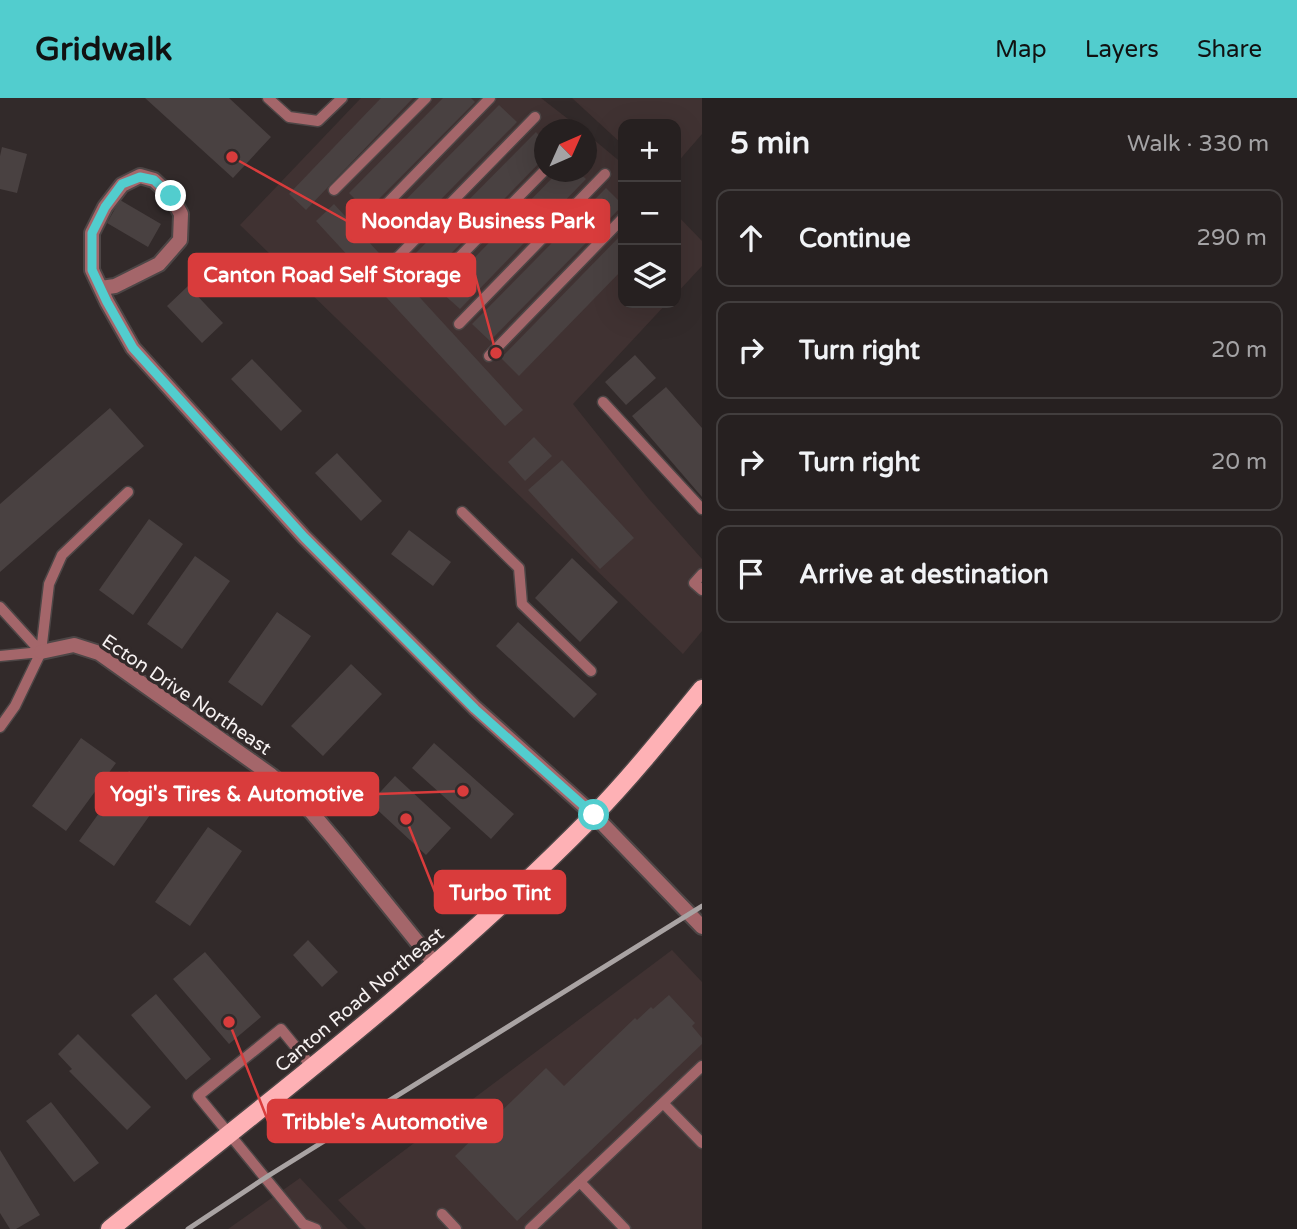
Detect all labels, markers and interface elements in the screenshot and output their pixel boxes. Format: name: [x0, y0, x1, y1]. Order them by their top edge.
text: Gridwalk: [35, 30, 172, 69]
text: Map: [995, 35, 1047, 64]
text: Layers: [1085, 35, 1159, 64]
text: Share: [1197, 35, 1262, 64]
north arrow: [534, 119, 597, 182]
map controls: [618, 119, 681, 308]
button: +: [618, 119, 681, 182]
text: 5 min: [730, 125, 810, 162]
text: Walk · 330 m: [1127, 130, 1269, 158]
route end: [155, 180, 186, 211]
button: −: [618, 182, 681, 245]
callout: Noonday Business Park: [347, 200, 609, 242]
text: Noonday Business Park: [361, 209, 596, 234]
icon: ahead: [732, 219, 770, 257]
text: Continue: [799, 223, 911, 254]
text: 290 m: [1197, 224, 1267, 252]
button: layers: [618, 245, 681, 308]
callout: Canton Road Self Storage: [189, 254, 475, 296]
text: Canton Road Self Storage: [203, 263, 461, 288]
icon: right: [732, 331, 770, 369]
text: Turn right: [799, 335, 920, 366]
text: 20 m: [1211, 336, 1267, 364]
icon: right: [732, 443, 770, 481]
text: Turn right: [799, 447, 920, 478]
text: 20 m: [1211, 448, 1267, 476]
icon: arrive: [732, 555, 770, 593]
text: Arrive at destination: [799, 559, 1049, 590]
street label: Ecton Drive Northeast: [98, 630, 275, 760]
callout: Yogi's Tires & Automotive: [96, 773, 378, 815]
text: Yogi's Tires & Automotive: [110, 782, 364, 807]
route start: [578, 799, 609, 830]
callout: Turbo Tint: [435, 871, 565, 913]
text: Turbo Tint: [448, 881, 551, 906]
street label: Canton Road Northeast: [271, 923, 448, 1077]
callout: Tribble's Automotive: [268, 1100, 502, 1142]
text: Tribble's Automotive: [281, 1110, 488, 1135]

